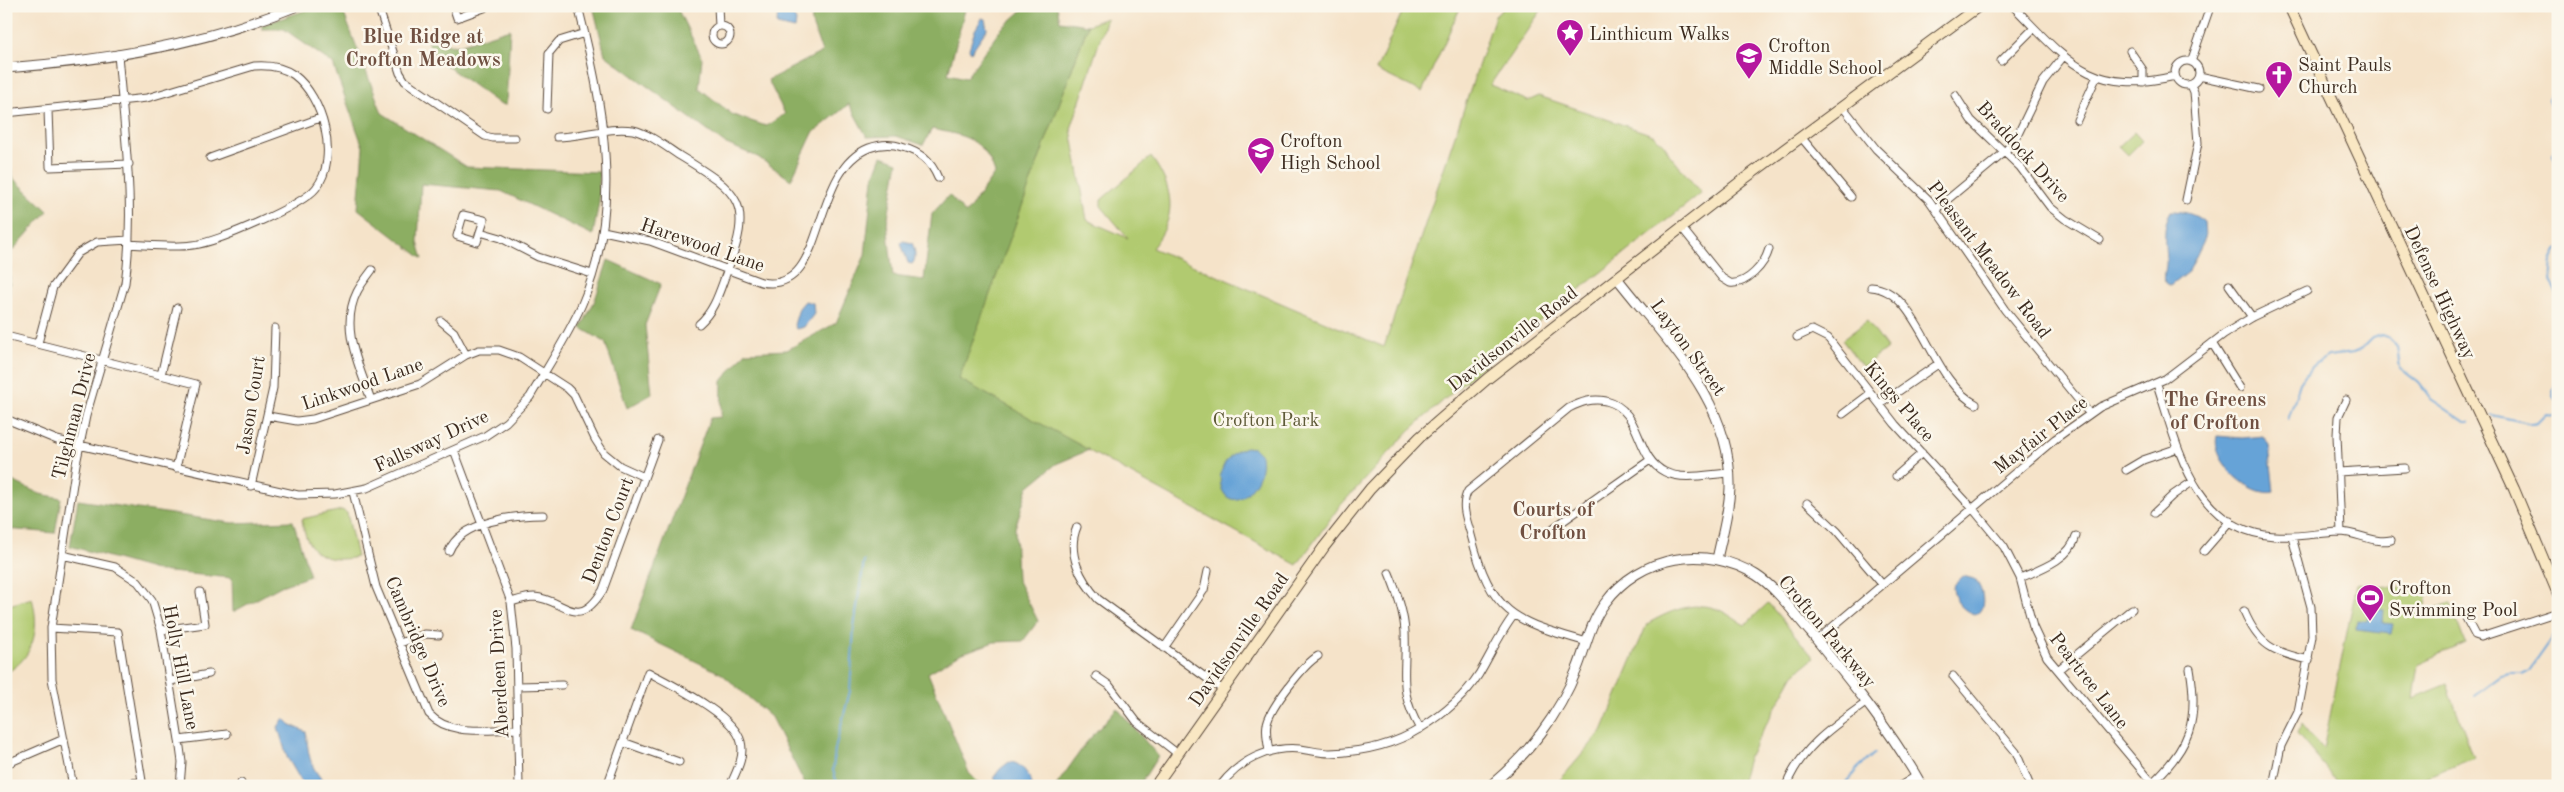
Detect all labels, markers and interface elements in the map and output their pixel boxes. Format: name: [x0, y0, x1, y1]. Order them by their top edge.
place icon: Linthicum Walks: [1555, 18, 1585, 57]
place label: Linthicum Walks: [1589, 26, 1730, 45]
district label: Blue Ridge at Crofton Meadows: [345, 28, 501, 71]
place label: Crofton Middle School: [1768, 38, 1882, 79]
school or university icon: Crofton Middle School: [1734, 41, 1764, 80]
place label: Saint Pauls Church: [2298, 57, 2392, 98]
church icon: Saint Pauls Church: [2264, 60, 2294, 99]
street label: Braddock Drive: [1972, 99, 2072, 207]
place label: Crofton High School: [1280, 133, 1380, 174]
school or university icon: Crofton High School: [1246, 136, 1276, 175]
street label: Pleasant Meadow Road: [1923, 178, 2053, 343]
street label: Harewood Lane: [638, 216, 767, 276]
street label: Defense Highway: [2399, 223, 2478, 363]
street label: Davidsonville Road: [1445, 284, 1582, 396]
street label: Layton Street: [1646, 297, 1728, 400]
street label: Tilghman Drive: [50, 351, 100, 482]
street label: Jason Court: [235, 355, 270, 456]
street label: Linkwood Lane: [300, 356, 426, 415]
street label: Kings Place: [1859, 359, 1937, 446]
district label: The Greens of Crofton: [2164, 391, 2266, 434]
street label: Mayfair Place: [1991, 394, 2092, 478]
street label: Fallsway Drive: [372, 407, 492, 477]
park label: Crofton Park: [1212, 412, 1320, 431]
street label: Denton Court: [580, 475, 638, 587]
district label: Courts of Crofton: [1512, 501, 1596, 544]
street label: Davidsonville Road: [1187, 570, 1293, 711]
street label: Crofton Parkway: [1774, 573, 1878, 692]
street label: Cambridge Drive: [381, 574, 453, 710]
place label: Crofton Swimming Pool: [2389, 580, 2518, 621]
sports icon: Crofton Swimming Pool: [2355, 583, 2385, 622]
street label: Holly Hill Lane: [158, 603, 201, 732]
street label: Aberdeen Drive: [488, 609, 513, 739]
street label: Peartree Lane: [2045, 630, 2131, 733]

